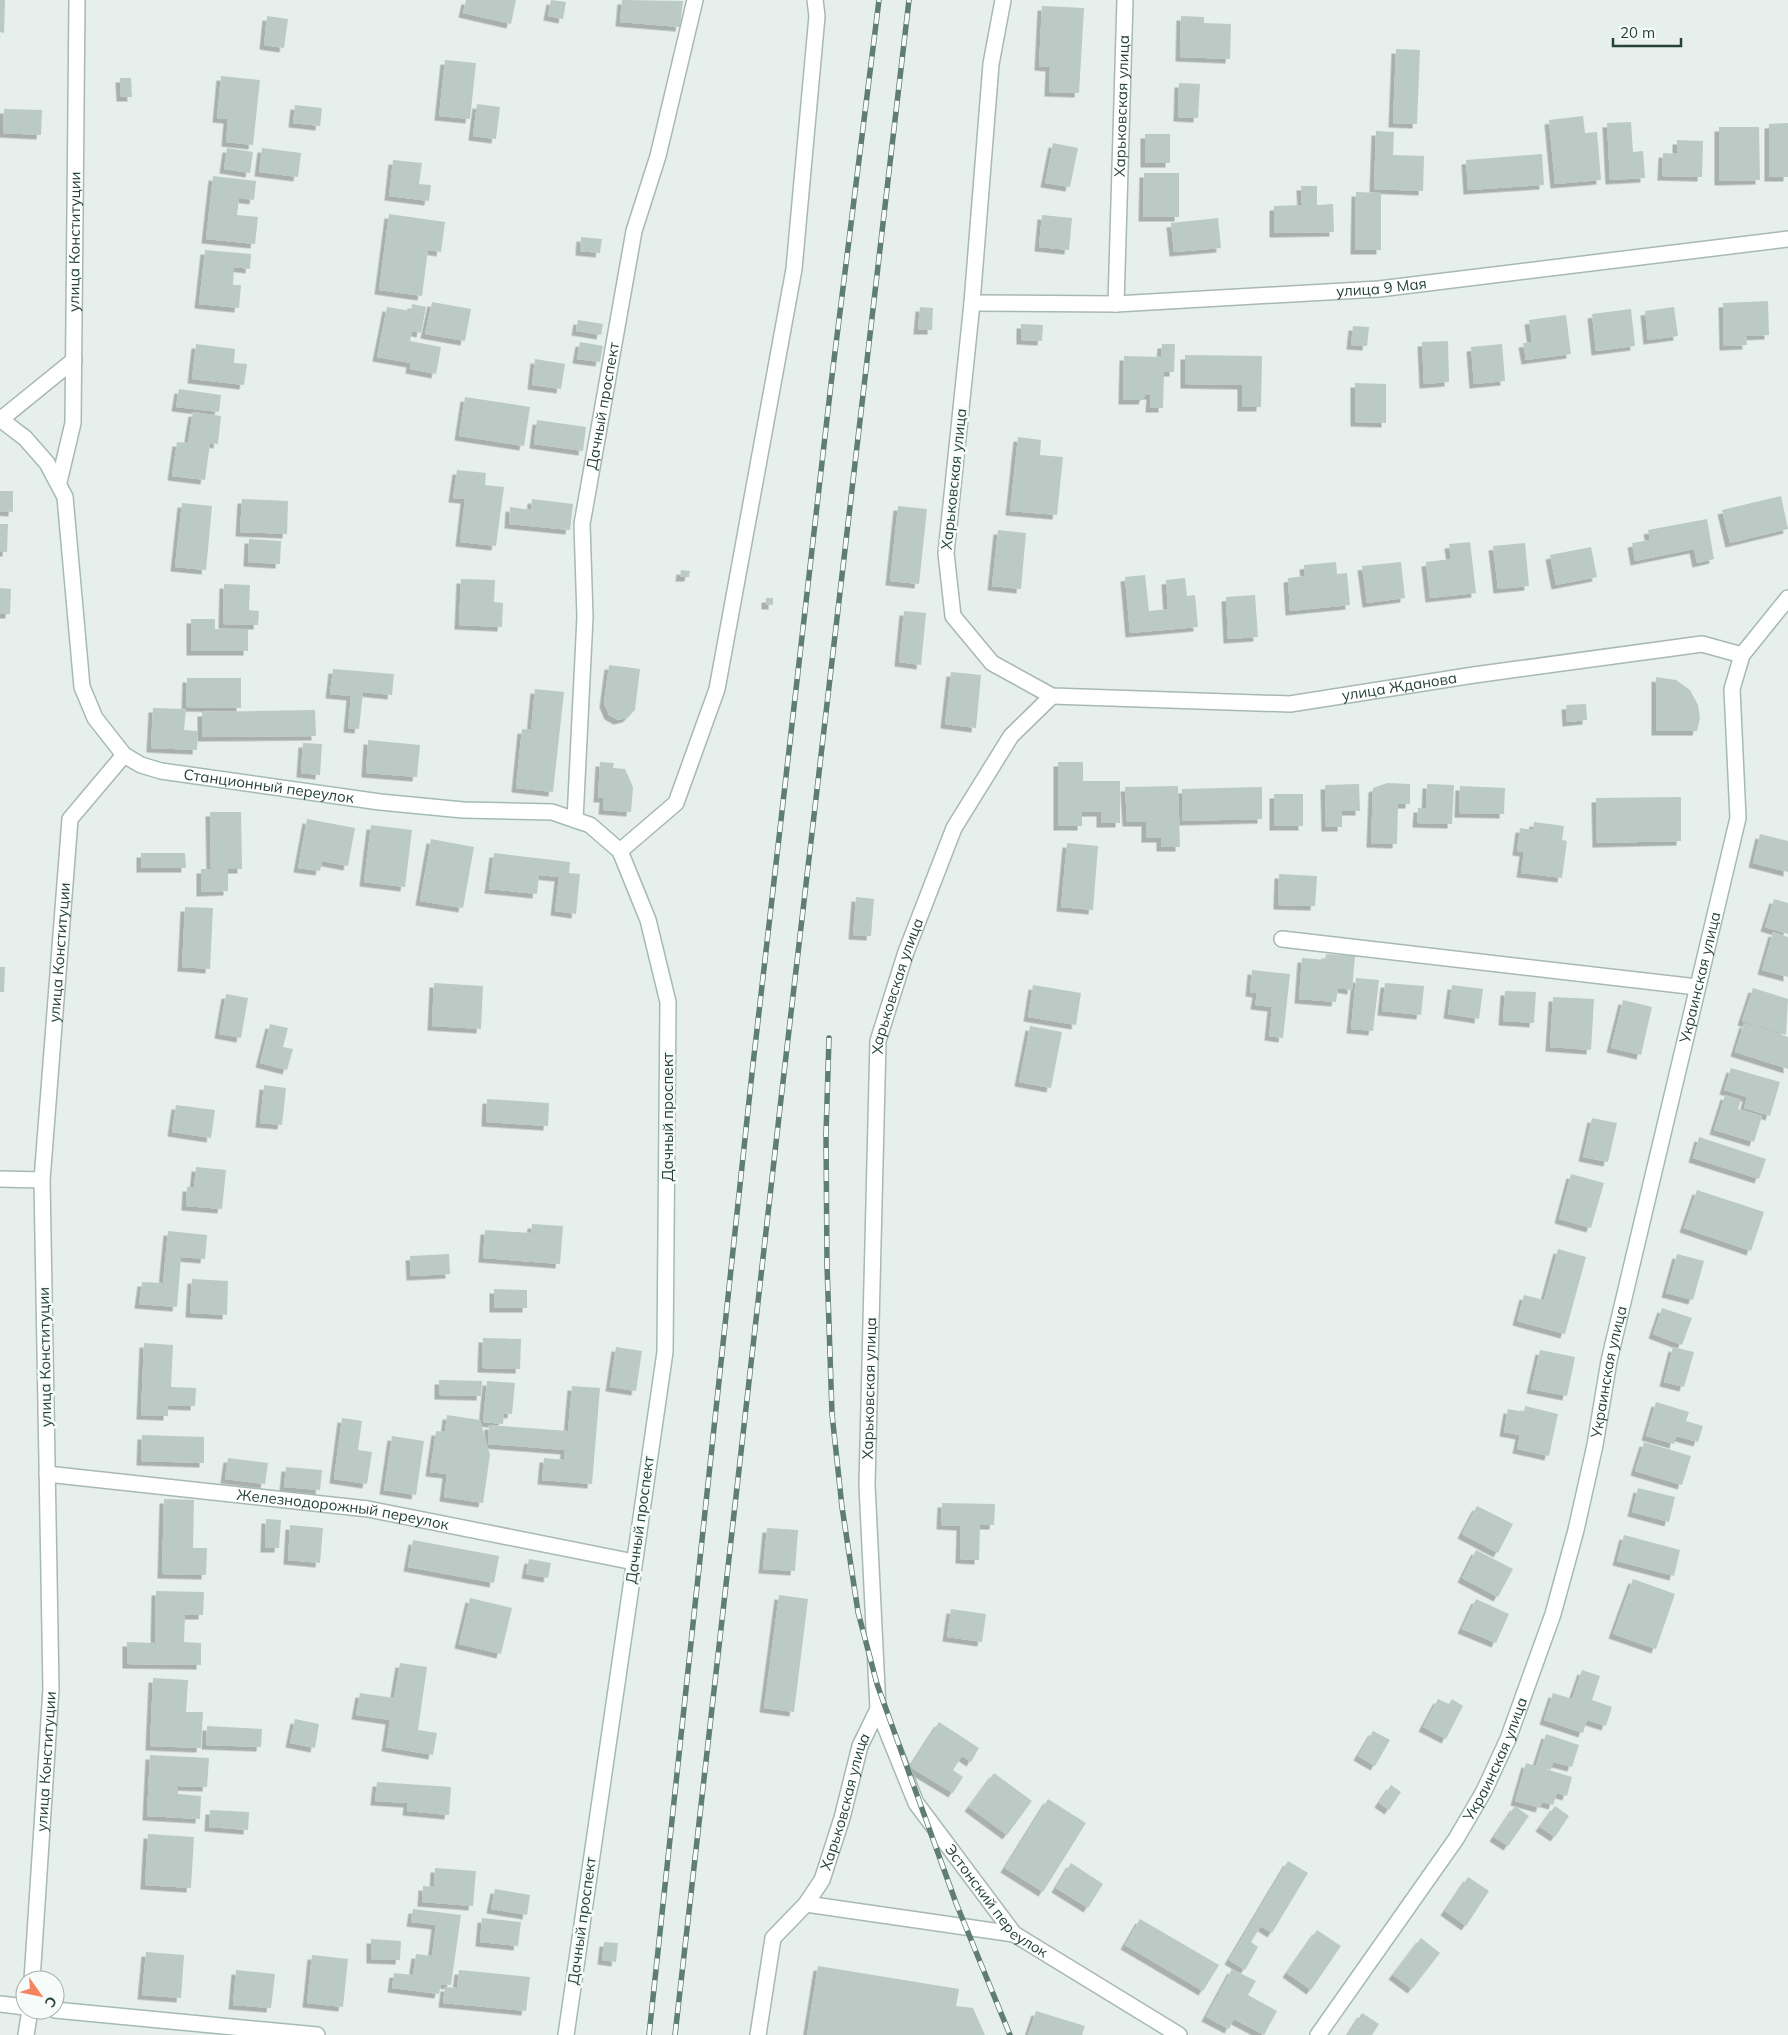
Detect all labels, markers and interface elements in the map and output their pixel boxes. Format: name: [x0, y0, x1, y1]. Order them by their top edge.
scale bar: [1613, 15, 1680, 47]
text: 20 m: [1620, 23, 1655, 42]
street label: Харьковская улица: [1110, 35, 1133, 177]
street label: улица Конституции: [64, 171, 84, 312]
street label: улица 9 Мая: [1336, 273, 1428, 300]
street label: Дачный проспект: [582, 341, 623, 471]
street label: Харьковская улица: [937, 407, 970, 551]
street label: улица Жданова: [1340, 668, 1458, 705]
street label: Станционный переулок: [182, 764, 356, 807]
street label: улица Конституции: [44, 882, 74, 1023]
street label: Украинская улица: [1675, 910, 1724, 1046]
street label: Харьковская улица: [867, 915, 927, 1055]
street label: Дачный проспект: [658, 1052, 677, 1182]
street label: улица Конституции: [34, 1287, 55, 1427]
street label: Украинская улица: [1586, 1304, 1631, 1440]
street label: Харьковская улица: [858, 1317, 880, 1460]
street label: Дачный проспект: [621, 1455, 658, 1585]
street label: Железнодорожный переулок: [236, 1485, 452, 1534]
street label: улица Конституции: [32, 1691, 60, 1832]
street label: Украинская улица: [1458, 1695, 1531, 1825]
street label: Харьковская улица: [816, 1730, 874, 1873]
street label: Эстонский переулок: [941, 1840, 1052, 1962]
street label: Дачный проспект: [563, 1856, 600, 1986]
north arrow: [15, 1970, 65, 2020]
text: С: [41, 1993, 61, 2011]

